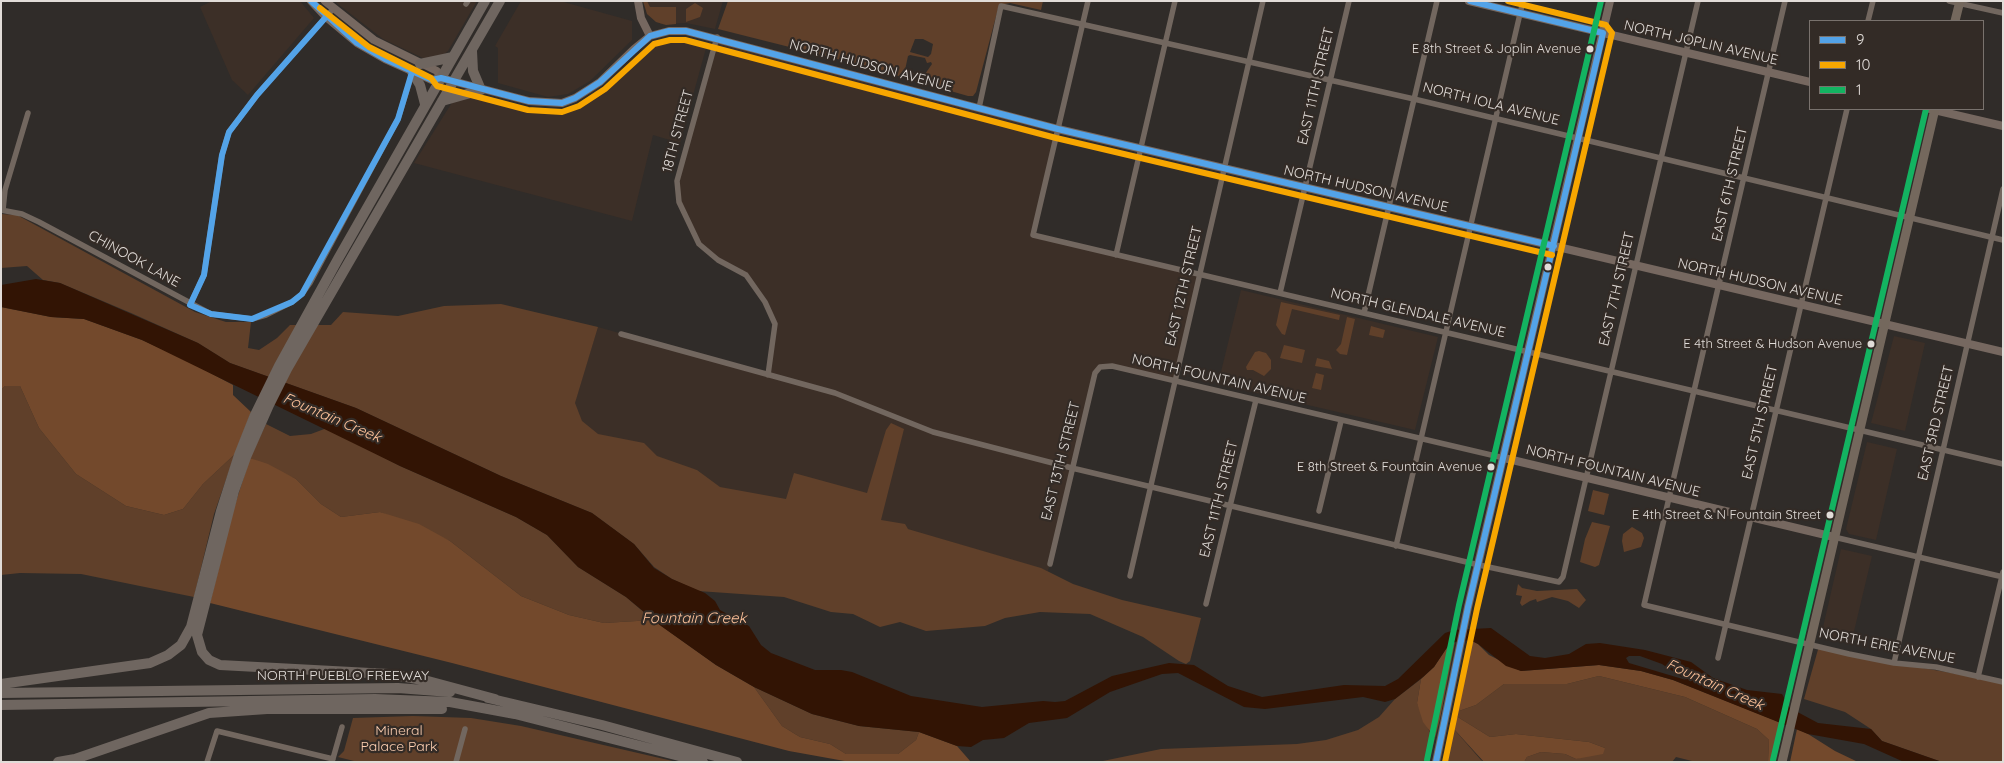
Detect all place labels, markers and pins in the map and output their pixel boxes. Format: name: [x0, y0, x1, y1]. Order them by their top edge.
place label: E 8th Street & Joplin Avenue: [1412, 41, 1581, 57]
marker: E 8th Street & Joplin Avenue: [1585, 44, 1595, 54]
unlabelled marker: [1543, 262, 1553, 272]
place label: E 4th Street & Hudson Avenue: [1683, 336, 1862, 352]
marker: E 4th Street & Hudson Avenue: [1866, 339, 1876, 349]
place label: E 8th Street & Fountain Avenue: [1297, 459, 1482, 475]
marker: E 8th Street & Fountain Avenue: [1486, 462, 1496, 472]
place label: E 4th Street & N Fountain Street: [1632, 507, 1821, 523]
marker: E 4th Street & N Fountain Street: [1825, 510, 1835, 520]

